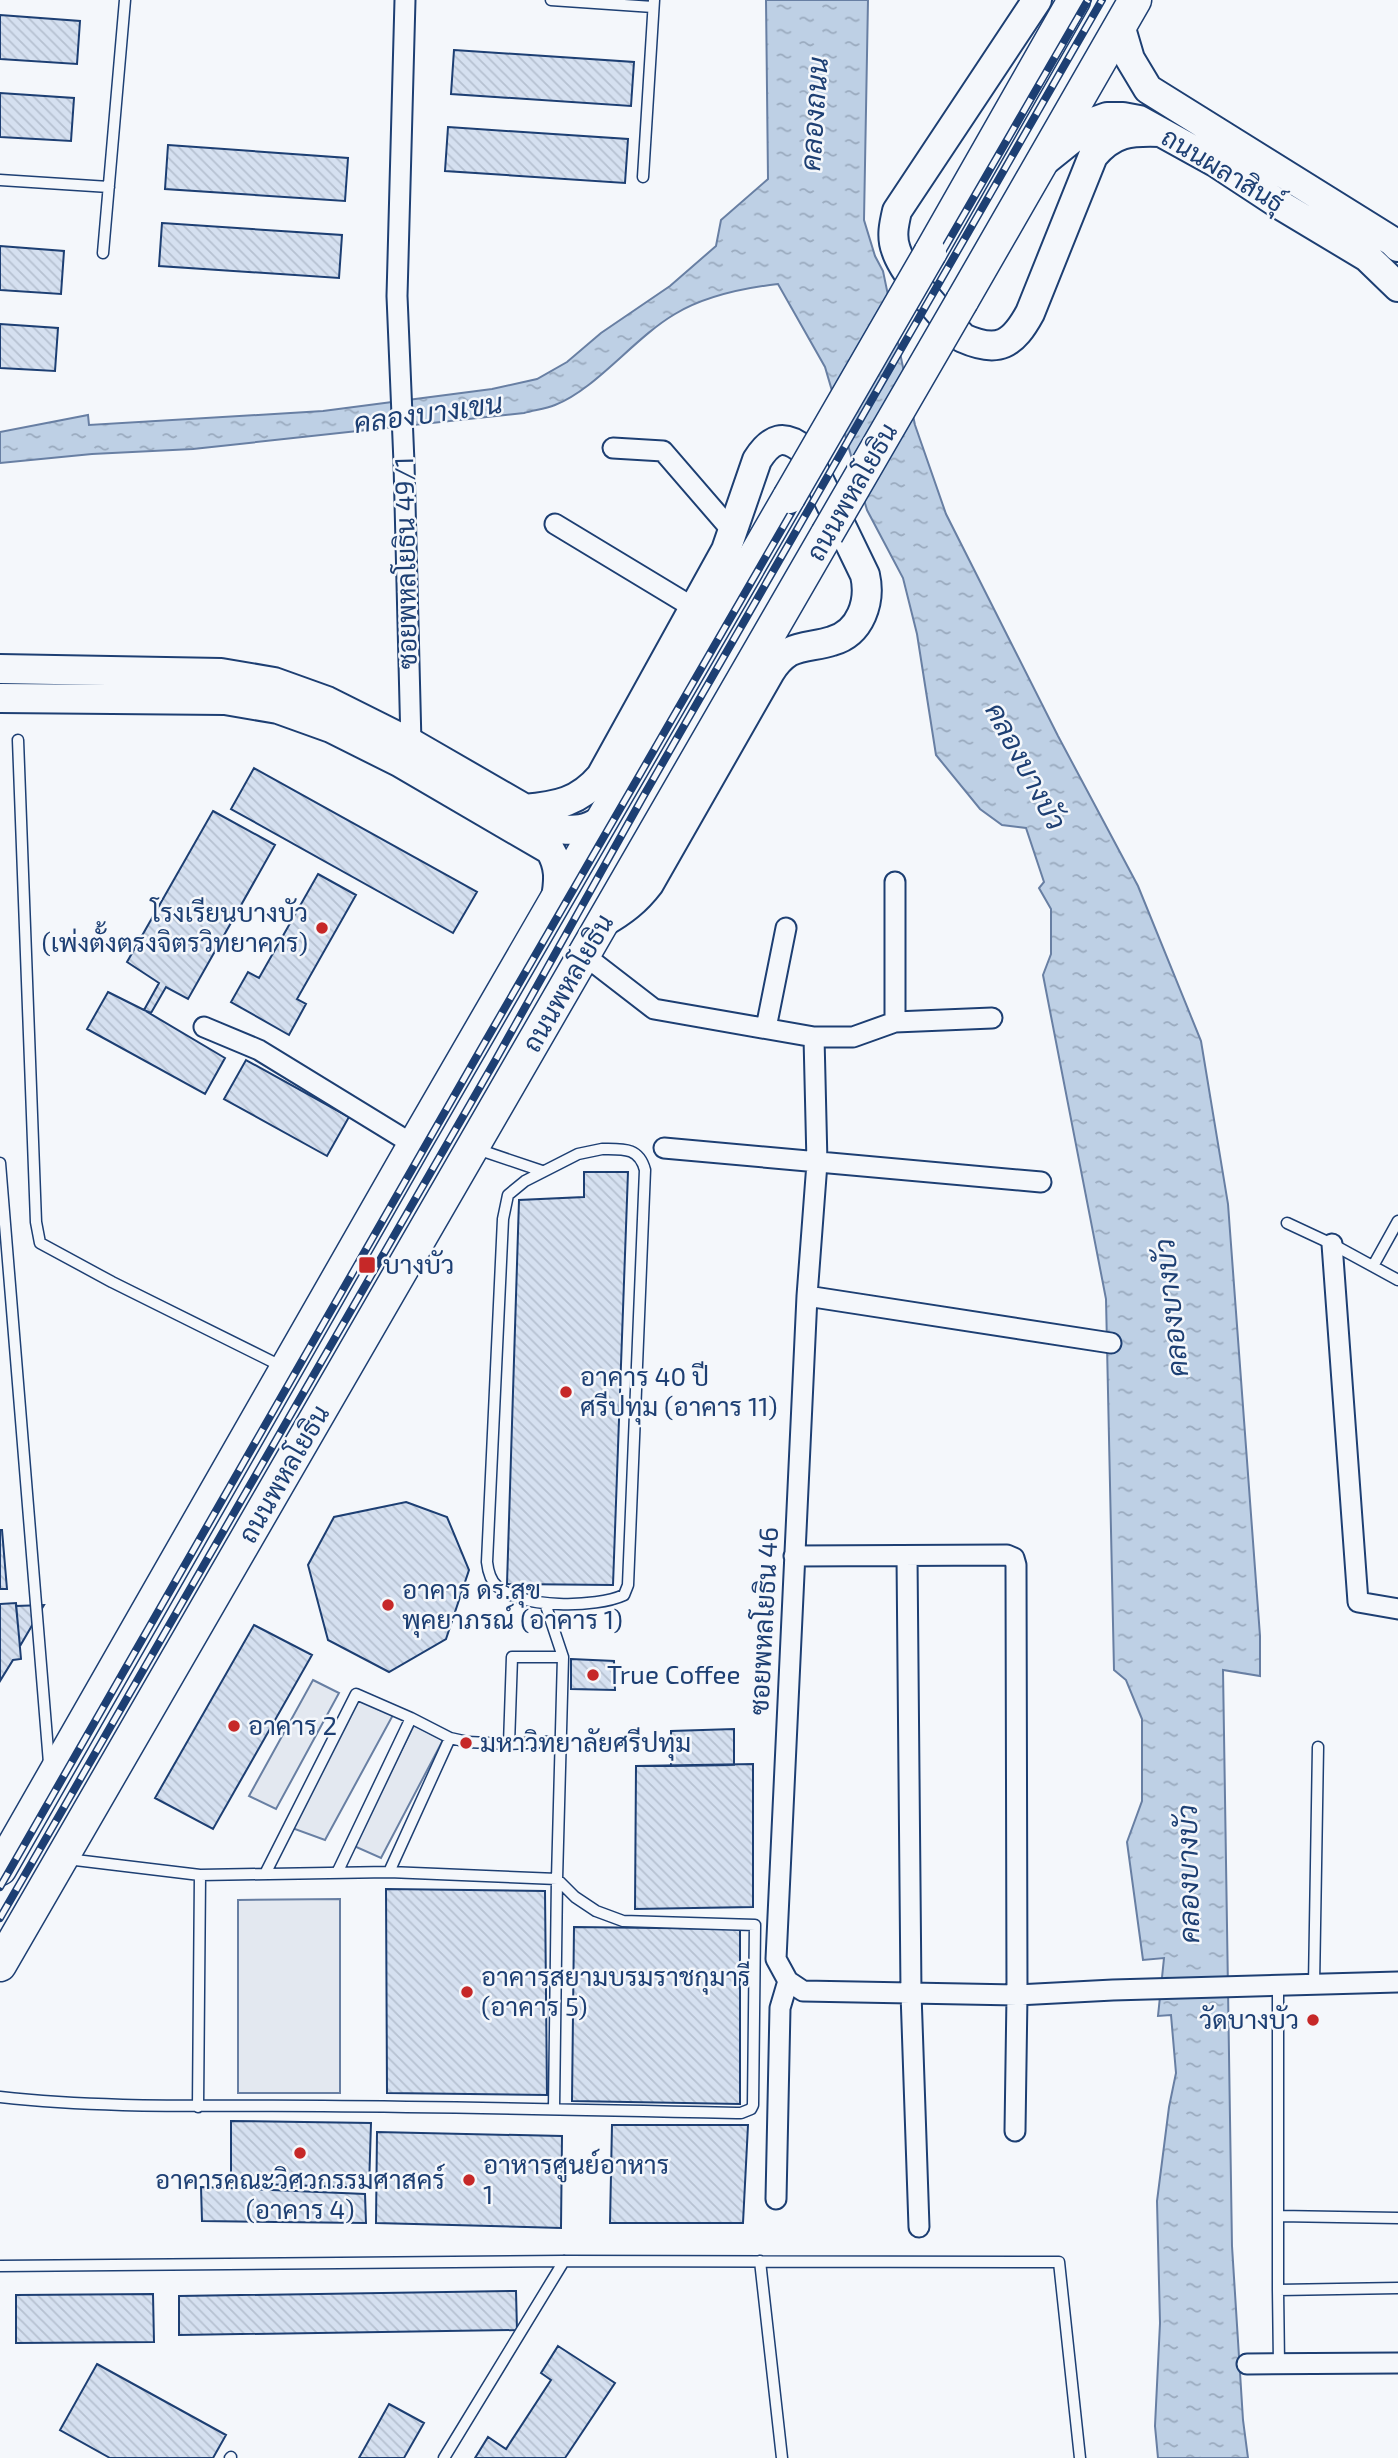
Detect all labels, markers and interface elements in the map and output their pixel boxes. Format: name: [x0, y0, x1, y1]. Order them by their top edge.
water label: คลองถนน: [792, 56, 834, 172]
street label: ถนนผลาสินธุ์: [1155, 120, 1291, 221]
water label: คลองบางเขน: [351, 385, 505, 439]
street label: ถนนพหลโยธิน: [799, 417, 903, 566]
street label: ซอยพหลโยธิน 49/1: [387, 457, 422, 669]
water label: คลองบางบัว: [979, 696, 1075, 835]
place label: โรงเรียนบางบัว (เพ่งตั้งตรงจิตรวิทยาคาร): [41, 896, 308, 957]
street label: ถนนพหลโยธิน: [515, 908, 619, 1057]
marker: โรงเรียนบางบัว (เพ่งตั้งตรงจิตรวิทยาคาร): [314, 920, 330, 936]
water label: คลองบางบัว: [1146, 1237, 1194, 1379]
place label: บางบัว: [383, 1248, 454, 1279]
marker: บางบัว: [357, 1255, 377, 1275]
place label: อาคาร 40 ปี ศรีปทุม (อาคาร 11): [580, 1360, 777, 1425]
marker: อาคาร 40 ปี ศรีปทุม (อาคาร 11): [558, 1384, 574, 1400]
street label: ถนนพหลโยธิน: [231, 1399, 335, 1548]
street label: ซอยพหลโยธิน 46: [742, 1526, 783, 1716]
place label: อาคาร ดร.สุข พุคยาภรณ์ (อาคาร 1): [402, 1573, 623, 1638]
marker: อาคาร ดร.สุข พุคยาภรณ์ (อาคาร 1): [380, 1597, 396, 1613]
place label: True Coffee: [607, 1658, 740, 1689]
marker: True Coffee: [585, 1667, 601, 1683]
place label: อาคาร 2: [248, 1709, 337, 1740]
marker: อาคาร 2: [226, 1718, 242, 1734]
place label: มหาวิทยาลัยศรีปทุม: [480, 1726, 691, 1761]
marker: มหาวิทยาลัยศรีปทุม: [458, 1735, 474, 1751]
water label: คลองบางบัว: [1169, 1804, 1205, 1944]
place label: อาคารสยามบรมราชกุมารี (อาคาร 5): [481, 1960, 751, 2021]
marker: อาคารสยามบรมราชกุมารี (อาคาร 5): [459, 1984, 475, 2000]
place label: วัดบางบัว: [1199, 2003, 1299, 2034]
marker: วัดบางบัว: [1305, 2012, 1321, 2028]
marker: อาคารคณะวิศวกรรมศาสคร์ (อาคาร 4): [292, 2145, 308, 2161]
place label: อาหารศูนย์อาหาร 1: [483, 2148, 669, 2209]
place label: อาคารคณะวิศวกรรมศาสคร์ (อาคาร 4): [155, 2163, 445, 2224]
marker: อาหารศูนย์อาหาร 1: [461, 2172, 477, 2188]

